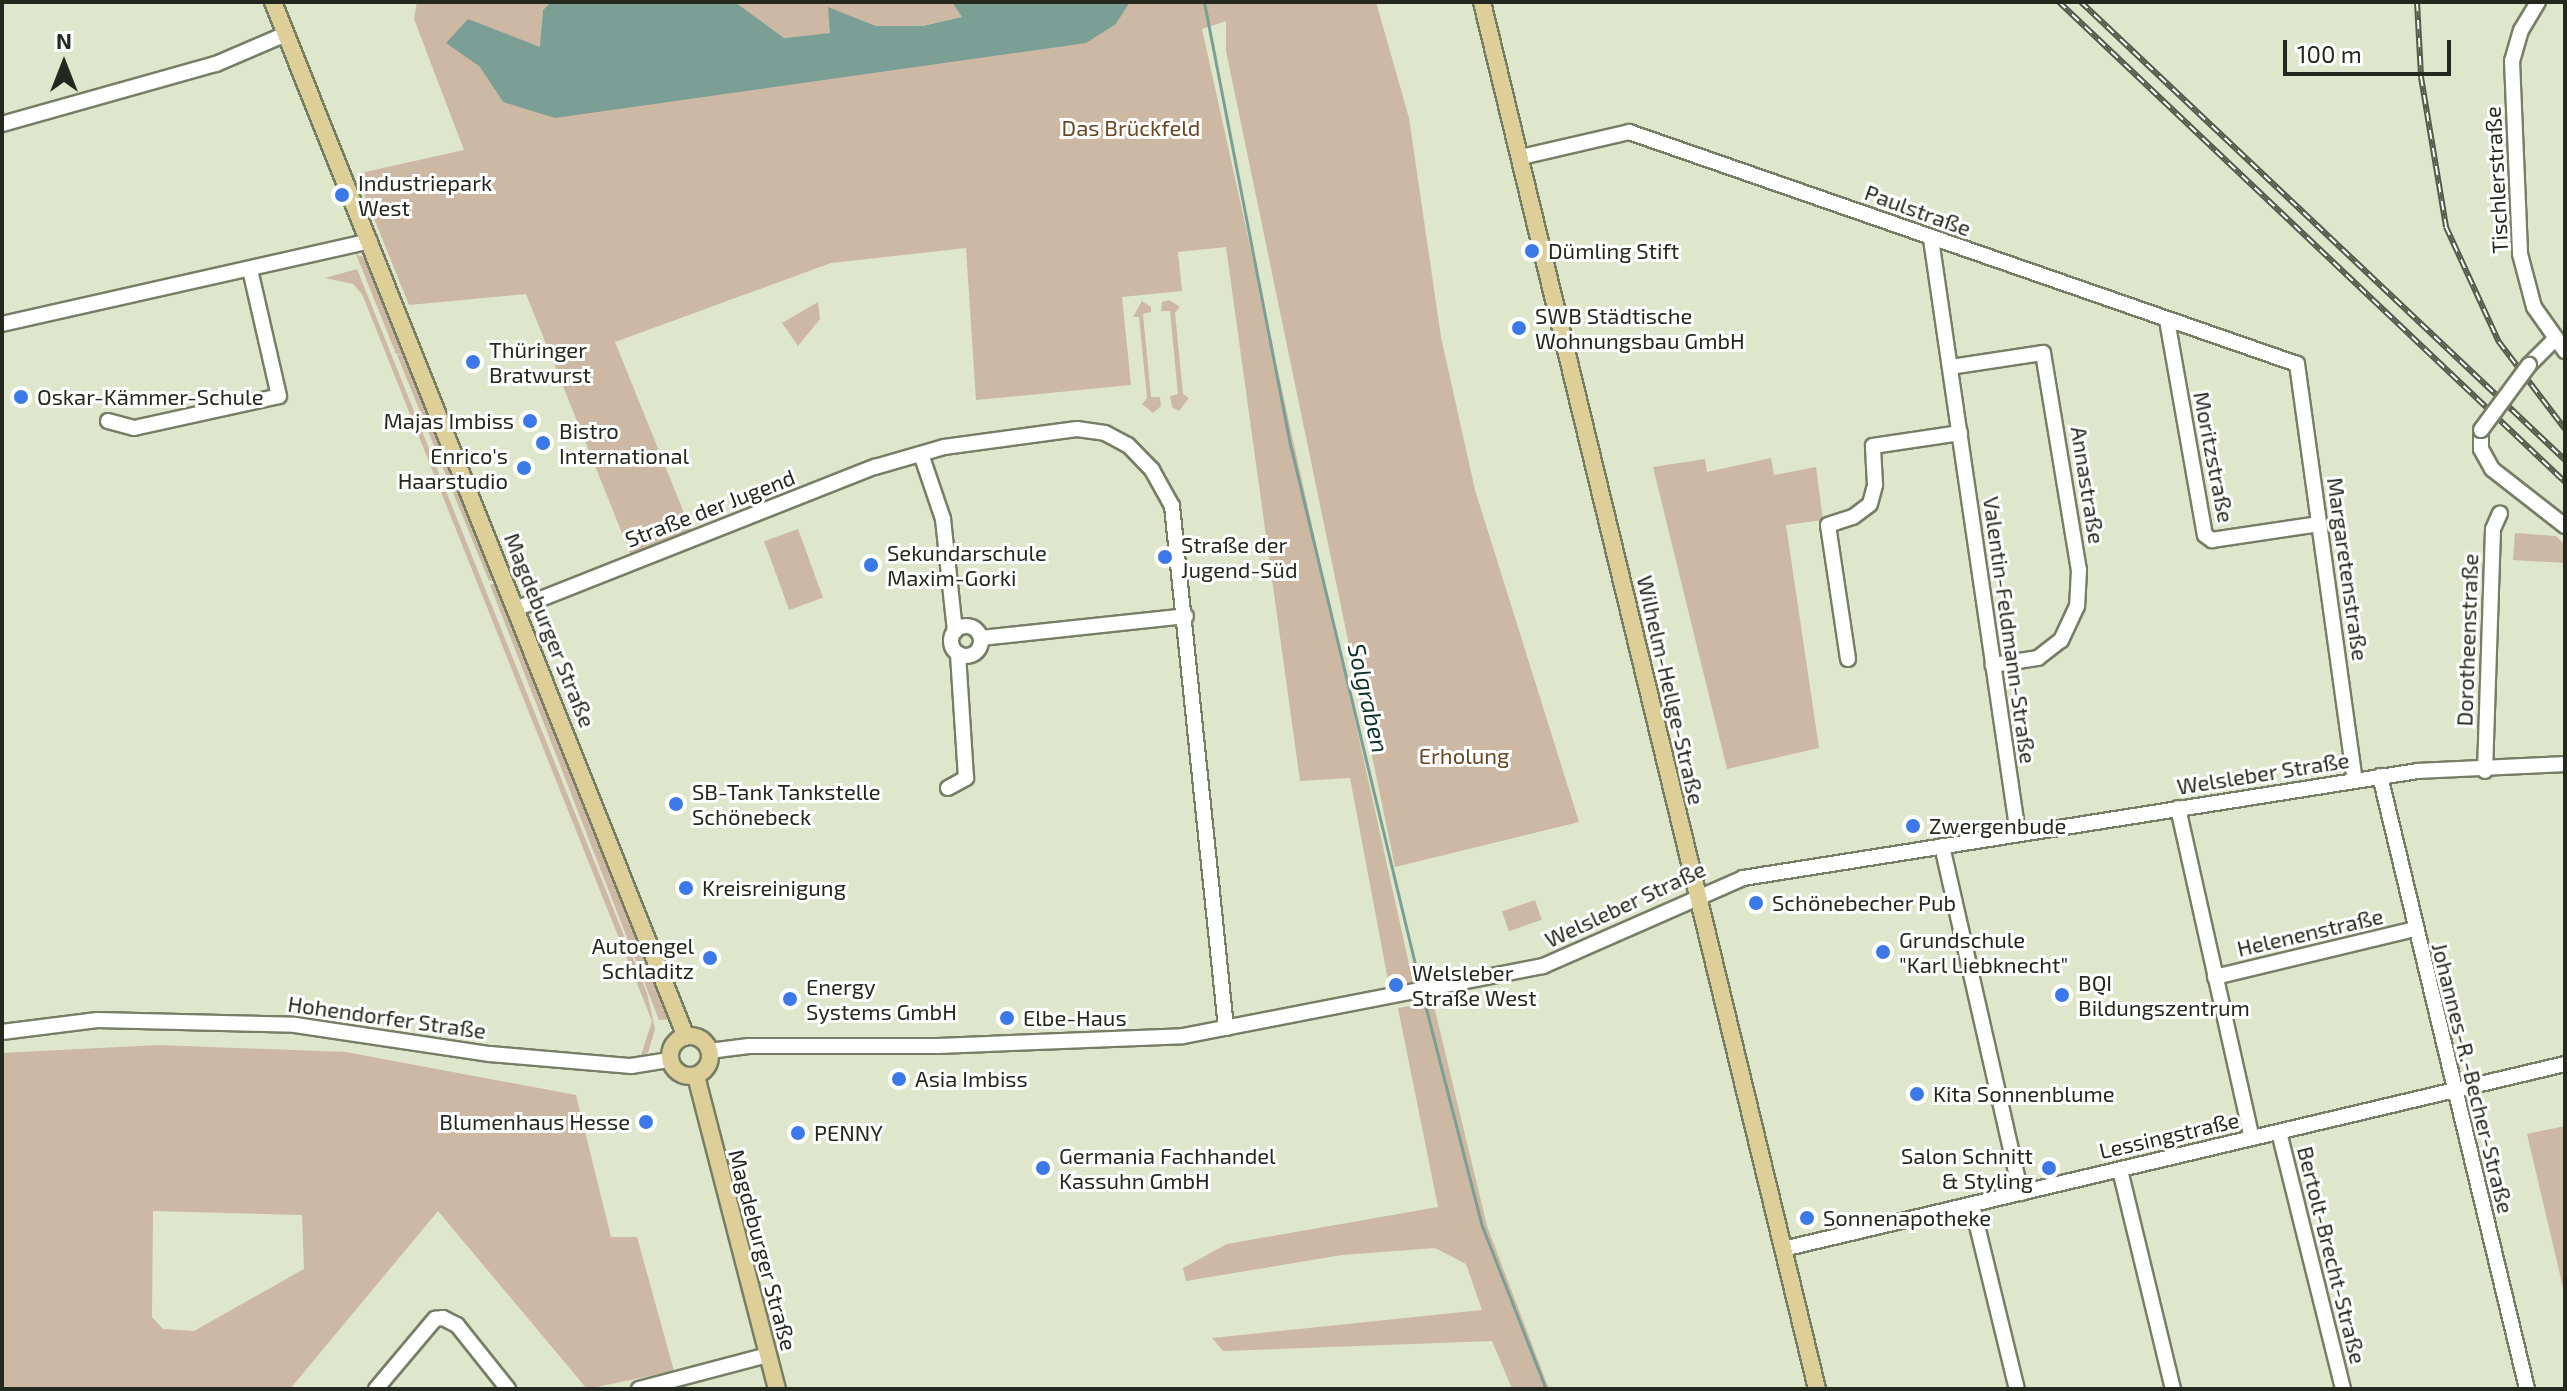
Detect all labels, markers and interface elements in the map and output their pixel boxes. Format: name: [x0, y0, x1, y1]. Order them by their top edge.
north arrow: [24, 24, 104, 104]
scale bar: [2287, 24, 2455, 74]
text: N: [56, 27, 72, 53]
text: 100 m: [2297, 39, 2362, 68]
street label: Tischlerstraße: [2479, 106, 2513, 254]
park label: Das Brückfeld: [1062, 115, 1200, 141]
place label: Industriepark West: [358, 169, 492, 220]
street label: Paulstraße: [1861, 179, 1975, 241]
marker: Industriepark West: [333, 186, 351, 204]
place label: Dümling Stift: [1548, 238, 1679, 264]
marker: Dümling Stift: [1523, 242, 1541, 260]
place label: SWB Städtische Wohnungsbau GmbH: [1535, 302, 1745, 354]
marker: SWB Städtische Wohnungsbau GmbH: [1510, 319, 1528, 337]
place label: Thüringer Bratwurst: [489, 336, 591, 388]
marker: Thüringer Bratwurst: [464, 353, 482, 371]
place label: Oskar-Kämmer-Schule: [37, 384, 263, 410]
marker: Oskar-Kämmer-Schule: [12, 388, 30, 406]
street label: Moritzstraße: [2188, 389, 2240, 525]
place label: Majas Imbiss: [384, 408, 514, 434]
marker: Majas Imbiss: [521, 412, 539, 430]
place label: Bistro International: [559, 417, 689, 468]
street label: Annastraße: [2066, 424, 2110, 546]
marker: Bistro International: [534, 434, 552, 452]
place label: Enrico's Haarstudio: [398, 442, 508, 494]
marker: Enrico's Haarstudio: [515, 459, 533, 477]
street label: Straße der Jugend: [621, 463, 799, 553]
street label: Margaretenstraße: [2322, 476, 2374, 662]
street label: Valentin-Feldmann-Straße: [1978, 495, 2042, 765]
street label: Magdeburger Straße: [499, 529, 601, 731]
place label: Straße der Jugend-Süd: [1181, 531, 1298, 582]
place label: Sekundarschule Maxim-Gorki: [887, 539, 1047, 590]
marker: Straße der Jugend-Süd: [1156, 548, 1174, 566]
street label: Dorotheenstraße: [2451, 553, 2483, 727]
marker: Sekundarschule Maxim-Gorki: [862, 556, 880, 574]
street label: Wilhelm-Hellge-Straße: [1632, 573, 1710, 807]
water label: Solgraben: [1342, 640, 1396, 756]
park label: Erholung: [1419, 743, 1509, 769]
street label: Welsleber Straße: [2175, 746, 2351, 800]
place label: SB-Tank Tankstelle Schönebeck: [692, 778, 881, 830]
marker: SB-Tank Tankstelle Schönebeck: [667, 795, 685, 813]
place label: Zwergenbude: [1929, 813, 2066, 839]
marker: Zwergenbude: [1904, 817, 1922, 835]
street label: Welsleber Straße: [1540, 855, 1710, 953]
place label: Kreisreinigung: [702, 875, 846, 901]
marker: Kreisreinigung: [677, 879, 695, 897]
place label: Schönebecher Pub: [1772, 890, 1956, 916]
marker: Schönebecher Pub: [1747, 894, 1765, 912]
street label: Helenenstraße: [2234, 902, 2386, 962]
place label: Grundschule "Karl Liebknecht": [1899, 926, 2069, 978]
place label: Autoengel Schladitz: [592, 932, 694, 984]
street label: Johannes-R.-Becher-Straße: [2427, 940, 2519, 1216]
marker: Grundschule "Karl Liebknecht": [1874, 943, 1892, 961]
marker: Autoengel Schladitz: [701, 949, 719, 967]
place label: Welsleber Straße West: [1412, 959, 1537, 1010]
place label: BQI Bildungszentrum: [2078, 969, 2250, 1020]
place label: Energy Systems GmbH: [806, 973, 957, 1024]
marker: Welsleber Straße West: [1387, 976, 1405, 994]
marker: BQI Bildungszentrum: [2053, 986, 2071, 1004]
street label: Hohendorfer Straße: [286, 990, 488, 1044]
marker: Energy Systems GmbH: [781, 990, 799, 1008]
place label: Elbe-Haus: [1023, 1005, 1127, 1031]
marker: Elbe-Haus: [998, 1009, 1016, 1027]
place label: Asia Imbiss: [915, 1066, 1028, 1092]
marker: Asia Imbiss: [890, 1070, 908, 1088]
place label: Kita Sonnenblume: [1933, 1081, 2115, 1107]
marker: Kita Sonnenblume: [1908, 1085, 1926, 1103]
street label: Lessingstraße: [2096, 1106, 2242, 1164]
place label: Blumenhaus Hesse: [439, 1109, 630, 1135]
marker: Blumenhaus Hesse: [637, 1113, 655, 1131]
place label: PENNY: [814, 1120, 883, 1146]
marker: PENNY: [789, 1124, 807, 1142]
place label: Germania Fachhandel Kassuhn GmbH: [1059, 1142, 1276, 1194]
place label: Salon Schnitt & Styling: [1901, 1142, 2033, 1194]
street label: Bertolt-Brecht-Straße: [2292, 1143, 2372, 1367]
street label: Magdeburger Straße: [723, 1146, 803, 1354]
marker: Germania Fachhandel Kassuhn GmbH: [1034, 1159, 1052, 1177]
marker: Salon Schnitt & Styling: [2040, 1159, 2058, 1177]
place label: Sonnenapotheke: [1823, 1205, 1991, 1231]
marker: Sonnenapotheke: [1798, 1209, 1816, 1227]

